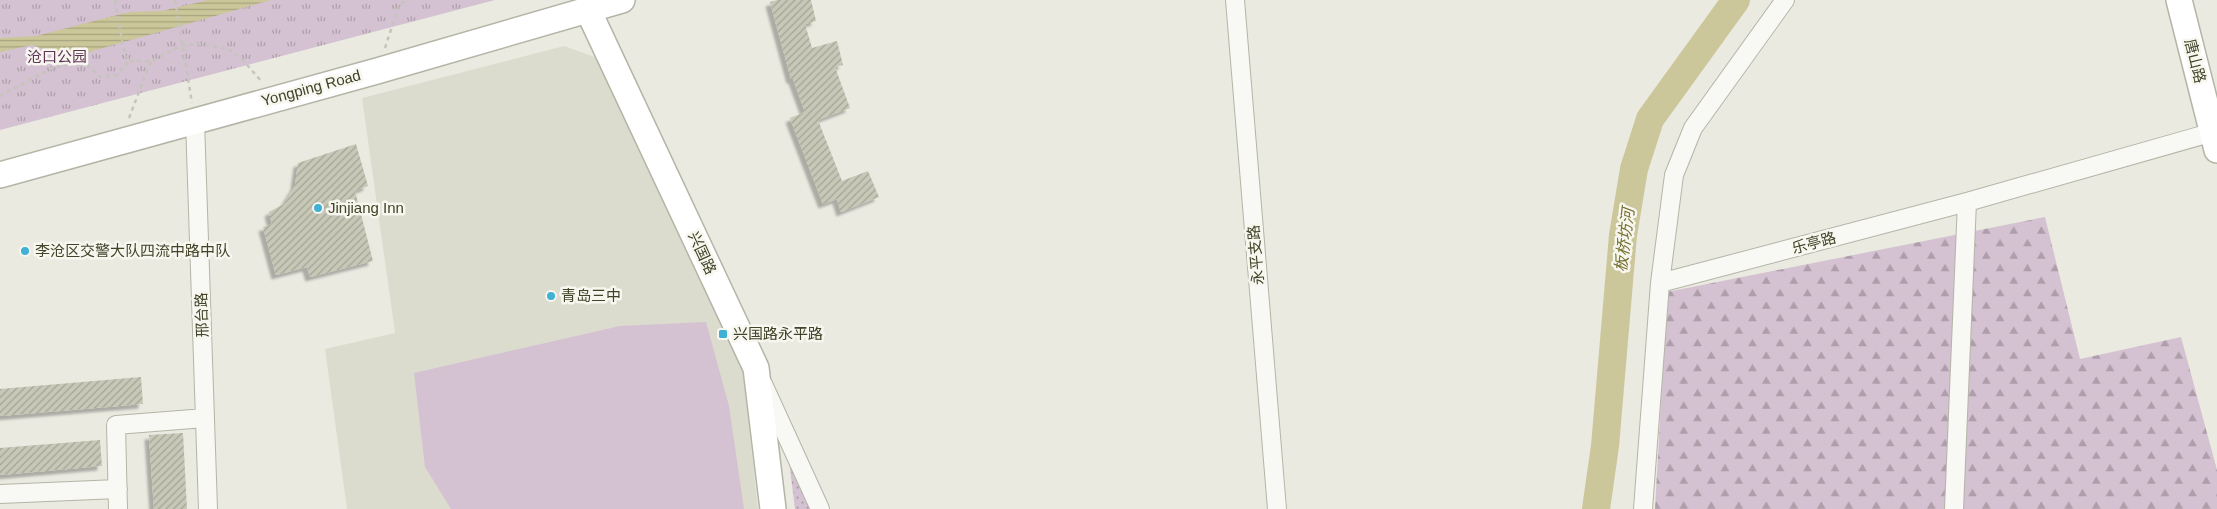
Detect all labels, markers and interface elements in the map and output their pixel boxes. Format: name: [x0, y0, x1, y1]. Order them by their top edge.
street label: 唐山路: [2182, 37, 2209, 85]
park label: 沧口公园: [27, 48, 87, 65]
street label: Yongping Road: [259, 66, 362, 109]
place label: Jinjiang Inn: [328, 199, 404, 216]
marker: Jinjiang Inn: [312, 202, 324, 214]
water label: 板桥坊河: [1612, 204, 1637, 273]
street label: 永平支路: [1244, 224, 1267, 286]
street label: 乐亭路: [1790, 228, 1838, 257]
street label: 兴国路: [685, 229, 720, 277]
place label: 李沧区交警大队四流中路中队: [35, 242, 230, 259]
marker: 李沧区交警大队四流中路中队: [19, 245, 31, 257]
place label: 青岛三中: [561, 287, 621, 304]
marker: 青岛三中: [545, 290, 557, 302]
street label: 邢台路: [192, 292, 211, 338]
place label: 兴国路永平路: [733, 325, 823, 342]
marker: 兴国路永平路: [717, 328, 729, 340]

